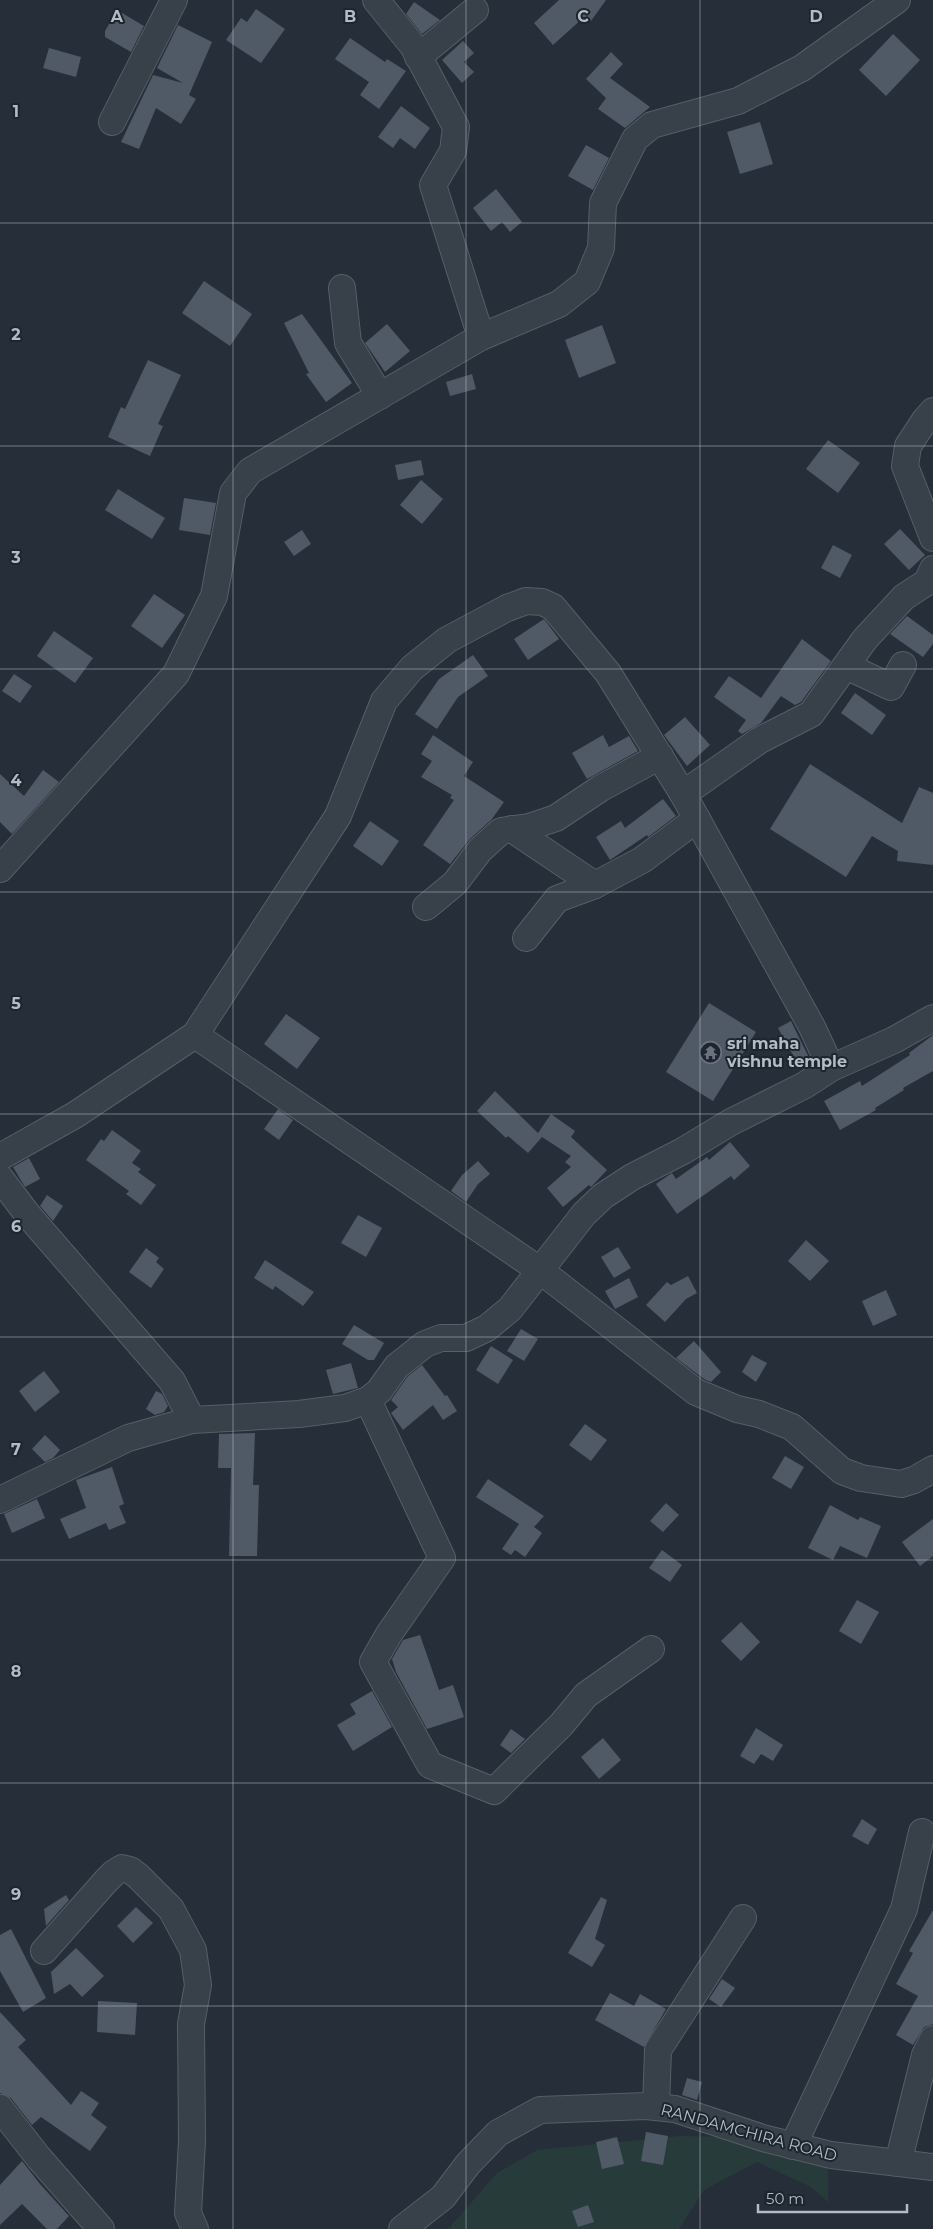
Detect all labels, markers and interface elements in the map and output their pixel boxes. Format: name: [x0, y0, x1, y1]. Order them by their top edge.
text: A: [110, 7, 124, 26]
text: B: [344, 7, 356, 26]
text: C: [577, 7, 589, 26]
text: D: [809, 7, 823, 26]
text: 1: [13, 102, 19, 121]
text: 2: [11, 325, 21, 344]
text: 3: [10, 548, 21, 567]
text: 4: [10, 771, 22, 790]
text: 5: [11, 994, 21, 1013]
place label: sri maha vishnu temple: [726, 1034, 847, 1071]
temple icon: sri maha vishnu temple: [699, 1040, 723, 1064]
text: 6: [11, 1217, 21, 1236]
text: 7: [11, 1440, 21, 1459]
text: 8: [11, 1662, 21, 1681]
text: 9: [11, 1885, 21, 1904]
street label: RANDAMCHIRA ROAD: [659, 2100, 839, 2165]
scale bar: [758, 2182, 907, 2214]
text: 50 m: [766, 2189, 804, 2208]

